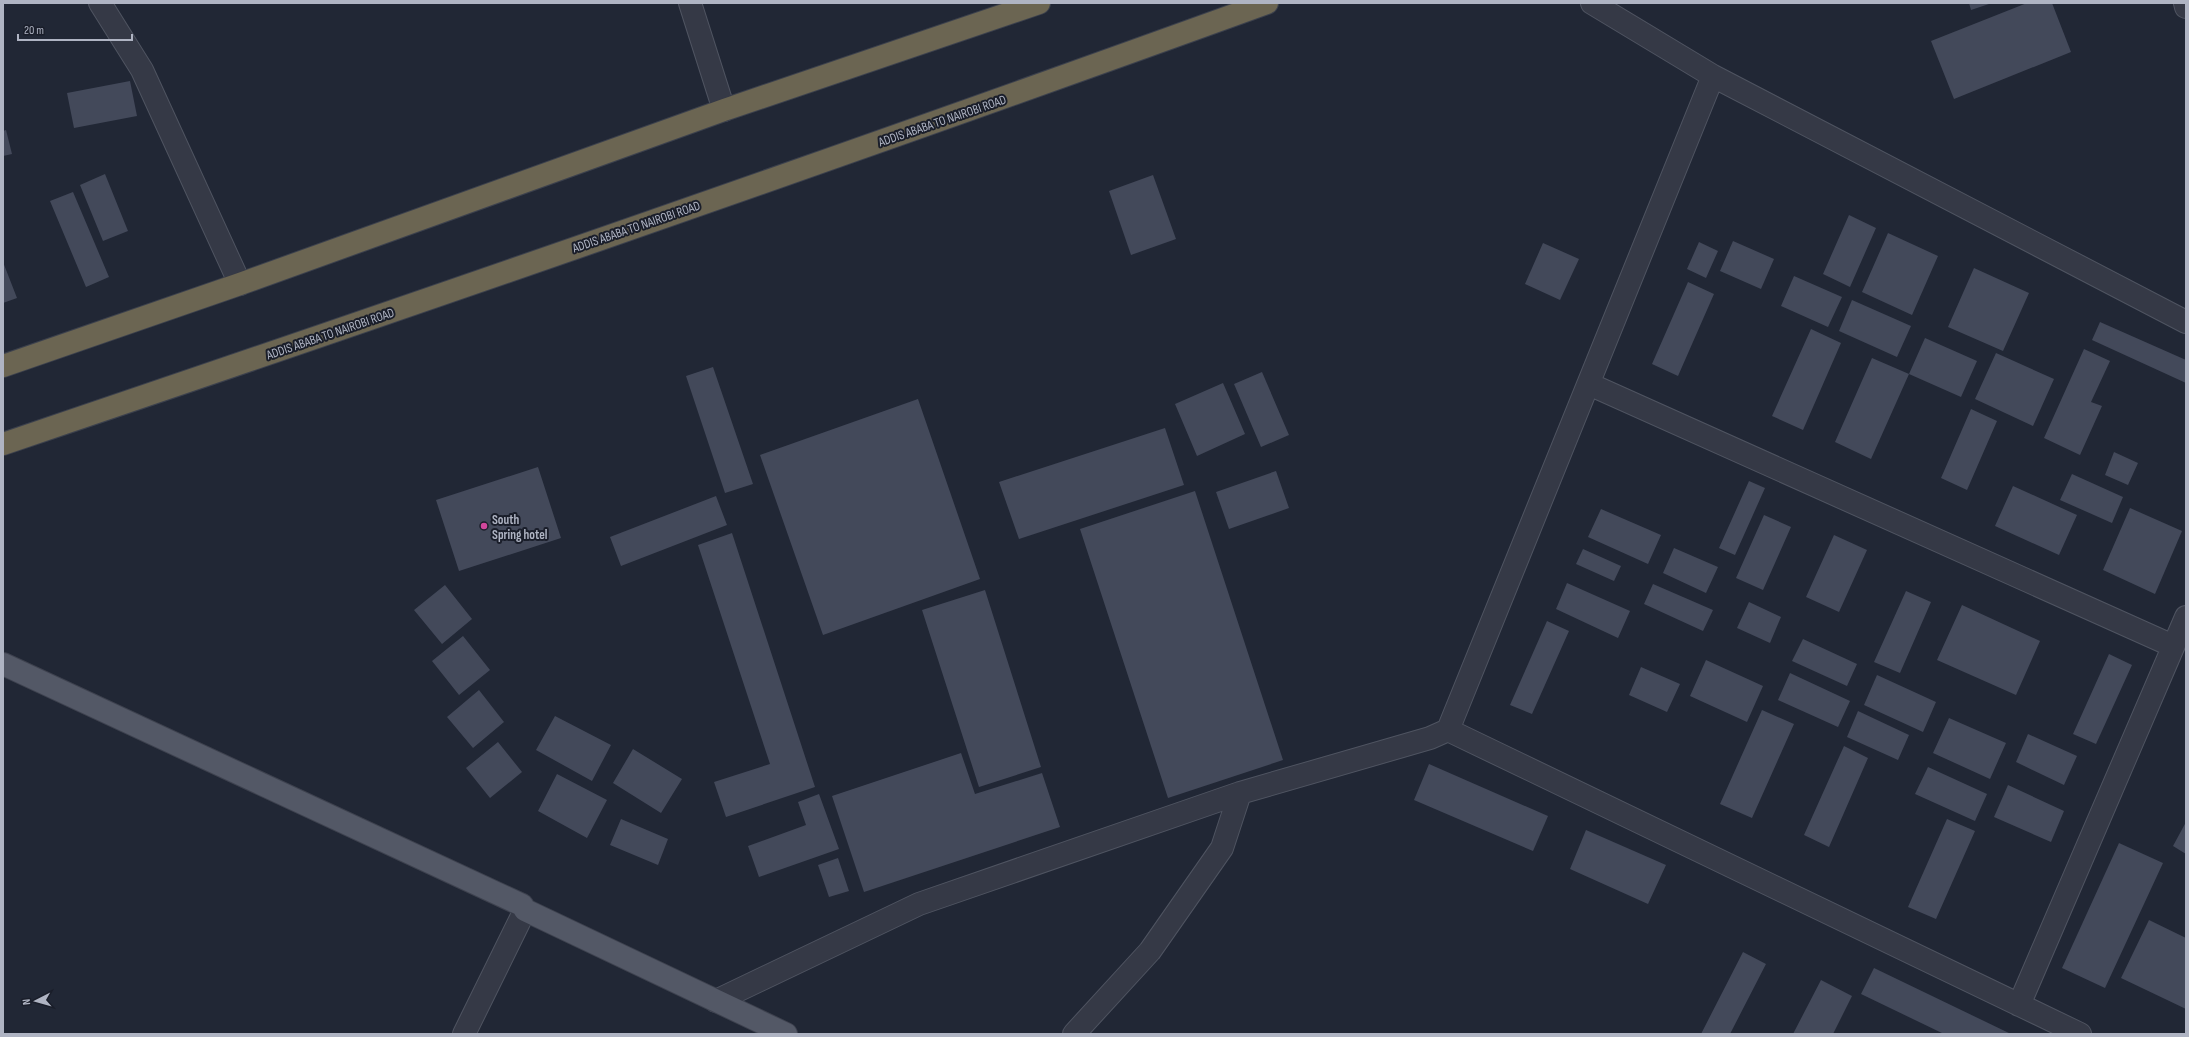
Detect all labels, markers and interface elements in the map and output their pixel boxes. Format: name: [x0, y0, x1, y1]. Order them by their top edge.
scale bar: [18, 16, 132, 42]
text: 20 m: [24, 23, 44, 38]
street label: ADDIS ABABA TO NAIROBI ROAD: [875, 92, 1008, 151]
street label: ADDIS ABABA TO NAIROBI ROAD: [569, 198, 702, 257]
street label: ADDIS ABABA TO NAIROBI ROAD: [263, 305, 396, 364]
place label: South Spring hotel: [492, 512, 548, 543]
marker: South Spring hotel: [479, 521, 489, 531]
north arrow: [16, 981, 56, 1021]
text: N: [20, 998, 33, 1006]

